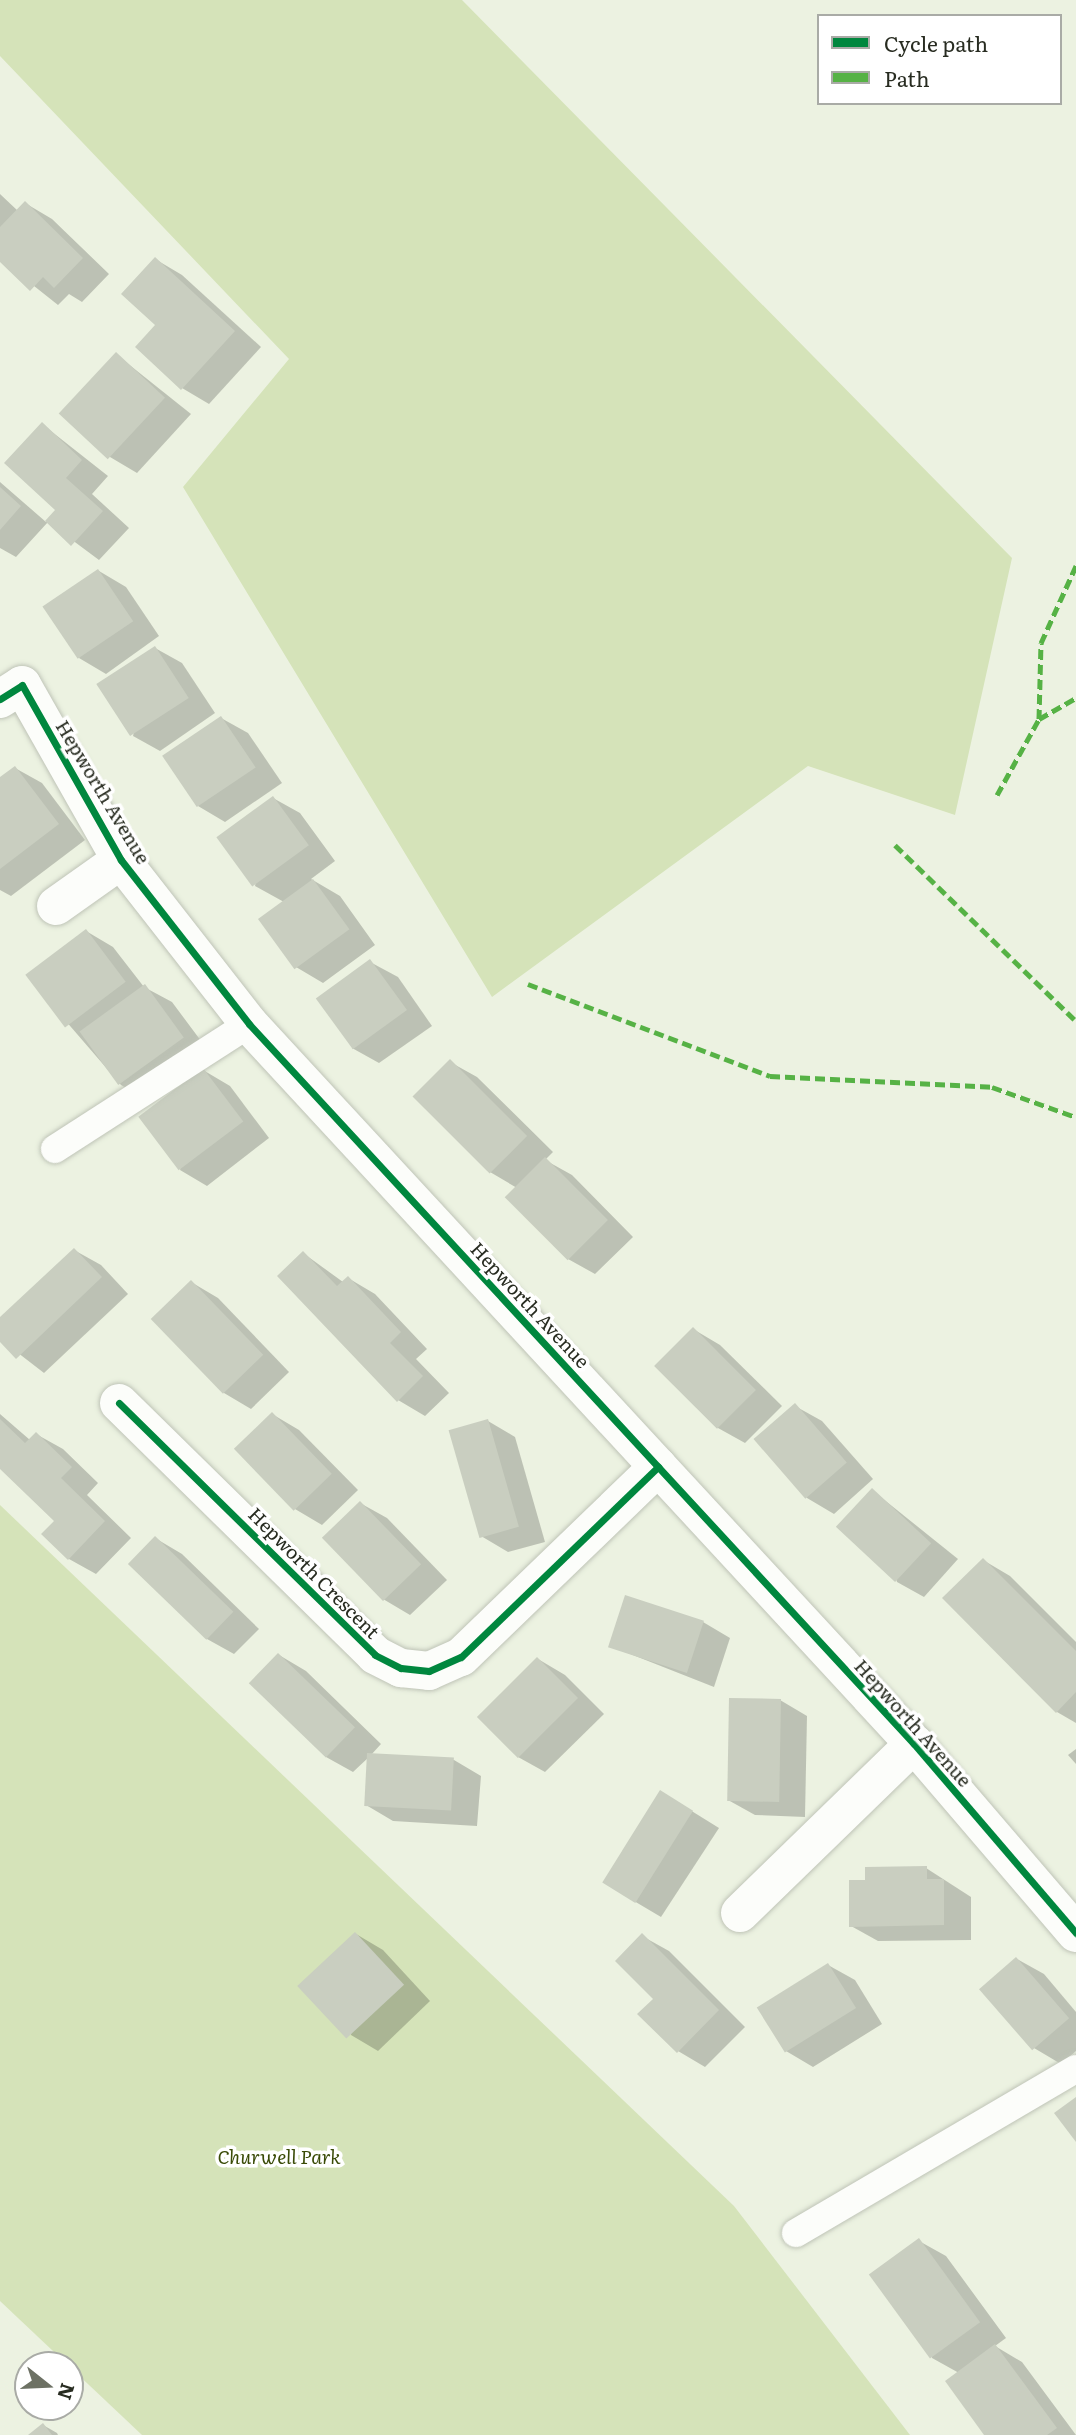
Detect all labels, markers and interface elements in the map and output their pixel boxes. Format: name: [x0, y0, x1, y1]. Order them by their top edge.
legend: [817, 14, 1062, 105]
text: Cycle path: [884, 27, 988, 58]
text: Path: [884, 62, 930, 93]
street label: Hepworth Avenue: [51, 716, 155, 868]
street label: Hepworth Avenue: [466, 1237, 594, 1373]
street label: Hepworth Crescent: [244, 1503, 384, 1643]
street label: Hepworth Avenue: [850, 1655, 976, 1791]
park label: Churwell Park: [217, 2146, 341, 2168]
north arrow: [14, 2351, 84, 2421]
text: N: [51, 2380, 83, 2404]

